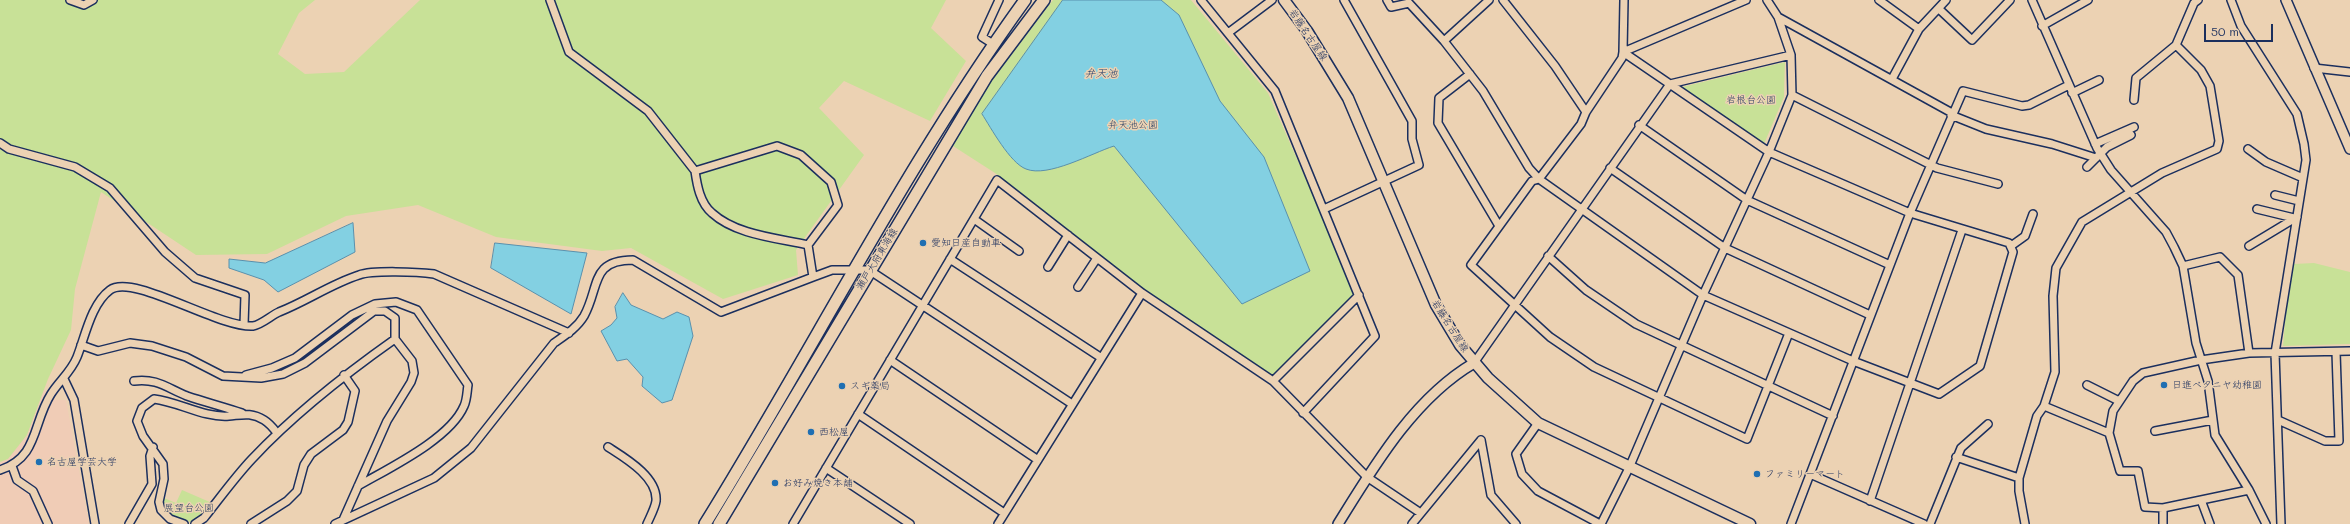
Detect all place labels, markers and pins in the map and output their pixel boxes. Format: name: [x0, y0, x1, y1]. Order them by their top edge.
place label: 愛知日産自動車: [931, 237, 1001, 249]
marker: 愛知日産自動車: [918, 238, 928, 248]
place label: 日進ベタニヤ幼稚園: [2172, 379, 2262, 391]
place label: スギ薬局: [850, 380, 890, 392]
marker: 日進ベタニヤ幼稚園: [2159, 380, 2169, 390]
marker: スギ薬局: [837, 381, 847, 391]
place label: 西松屋: [819, 426, 849, 438]
marker: 西松屋: [806, 427, 816, 437]
place label: 名古屋学芸大学: [47, 456, 117, 468]
marker: 名古屋学芸大学: [34, 457, 44, 467]
place label: ファミリーマート: [1765, 468, 1845, 480]
marker: ファミリーマート: [1752, 469, 1762, 479]
place label: お好み焼き本舗: [783, 477, 853, 489]
marker: お好み焼き本舗: [770, 478, 780, 488]

